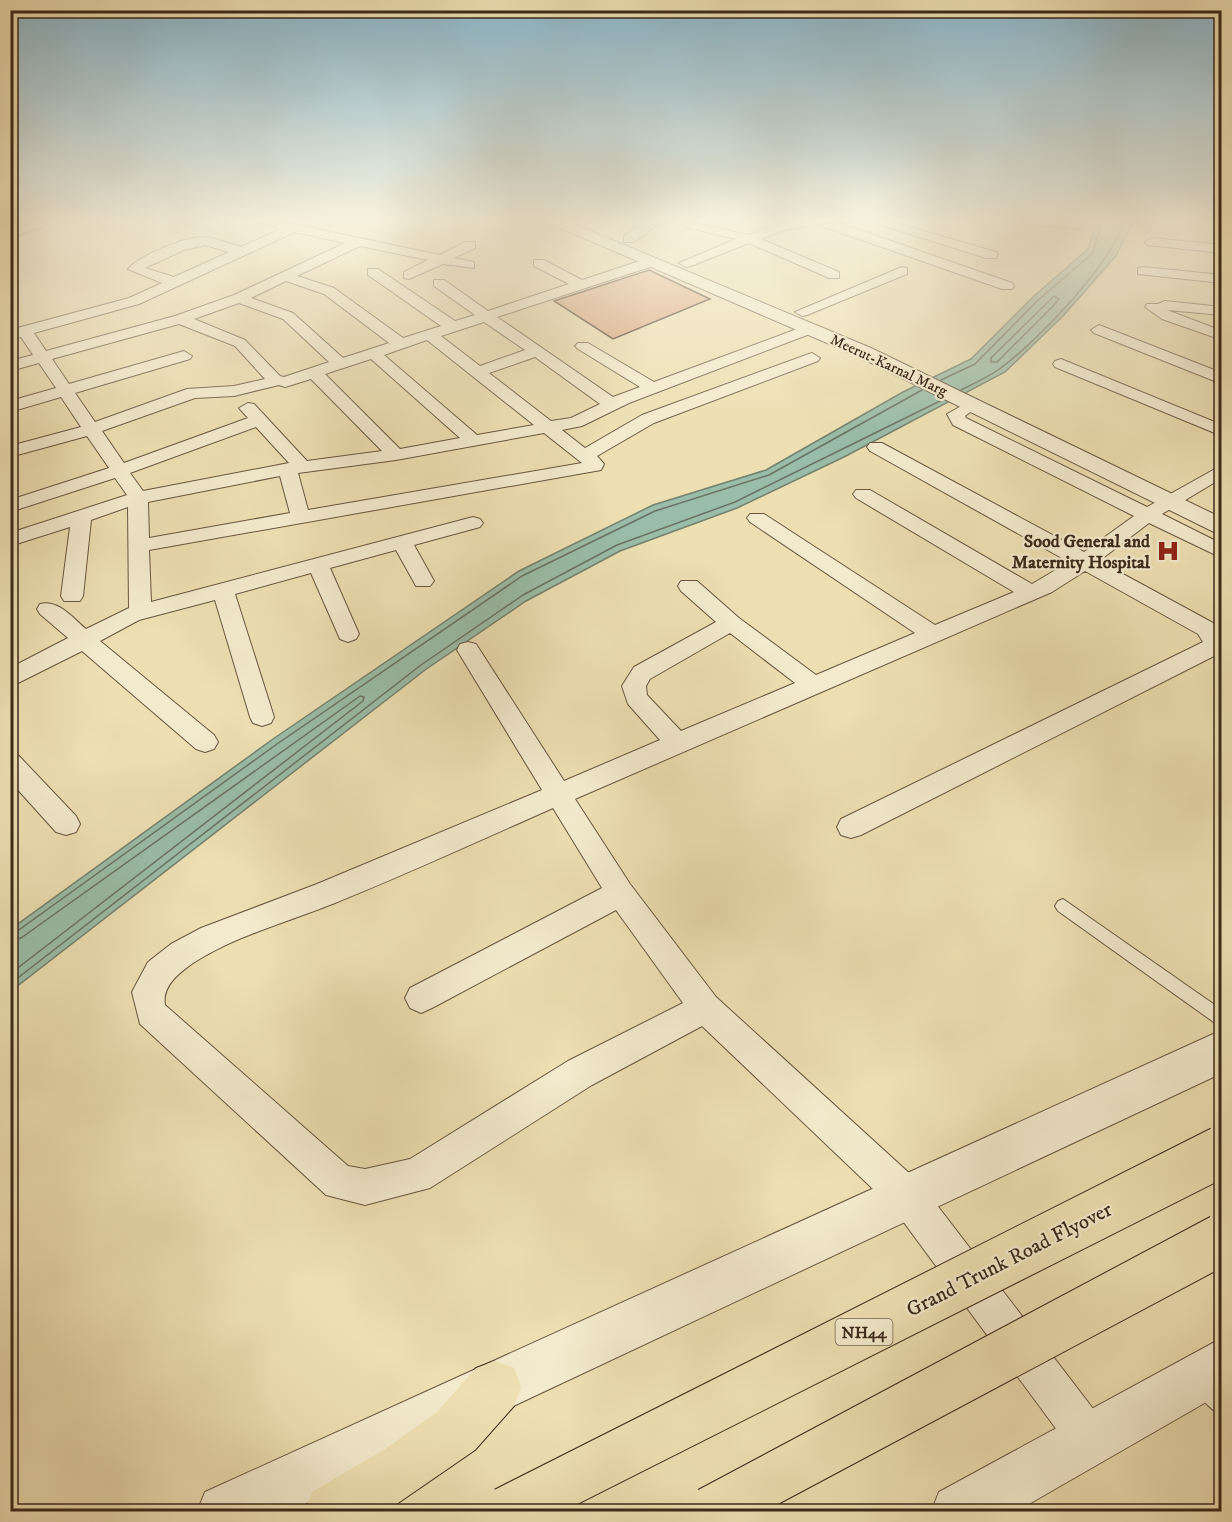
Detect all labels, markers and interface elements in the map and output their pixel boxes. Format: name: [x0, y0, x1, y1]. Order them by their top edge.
street label: Meerut-Karnal Marg: [827, 330, 951, 401]
place label: Sood General and Maternity Hospital: [1012, 531, 1151, 574]
hospital icon: Sood General and Maternity Hospital: [1155, 538, 1181, 564]
street label: Grand Trunk Road Flyover: [902, 1197, 1117, 1323]
road number: NH44: [836, 1319, 892, 1345]

